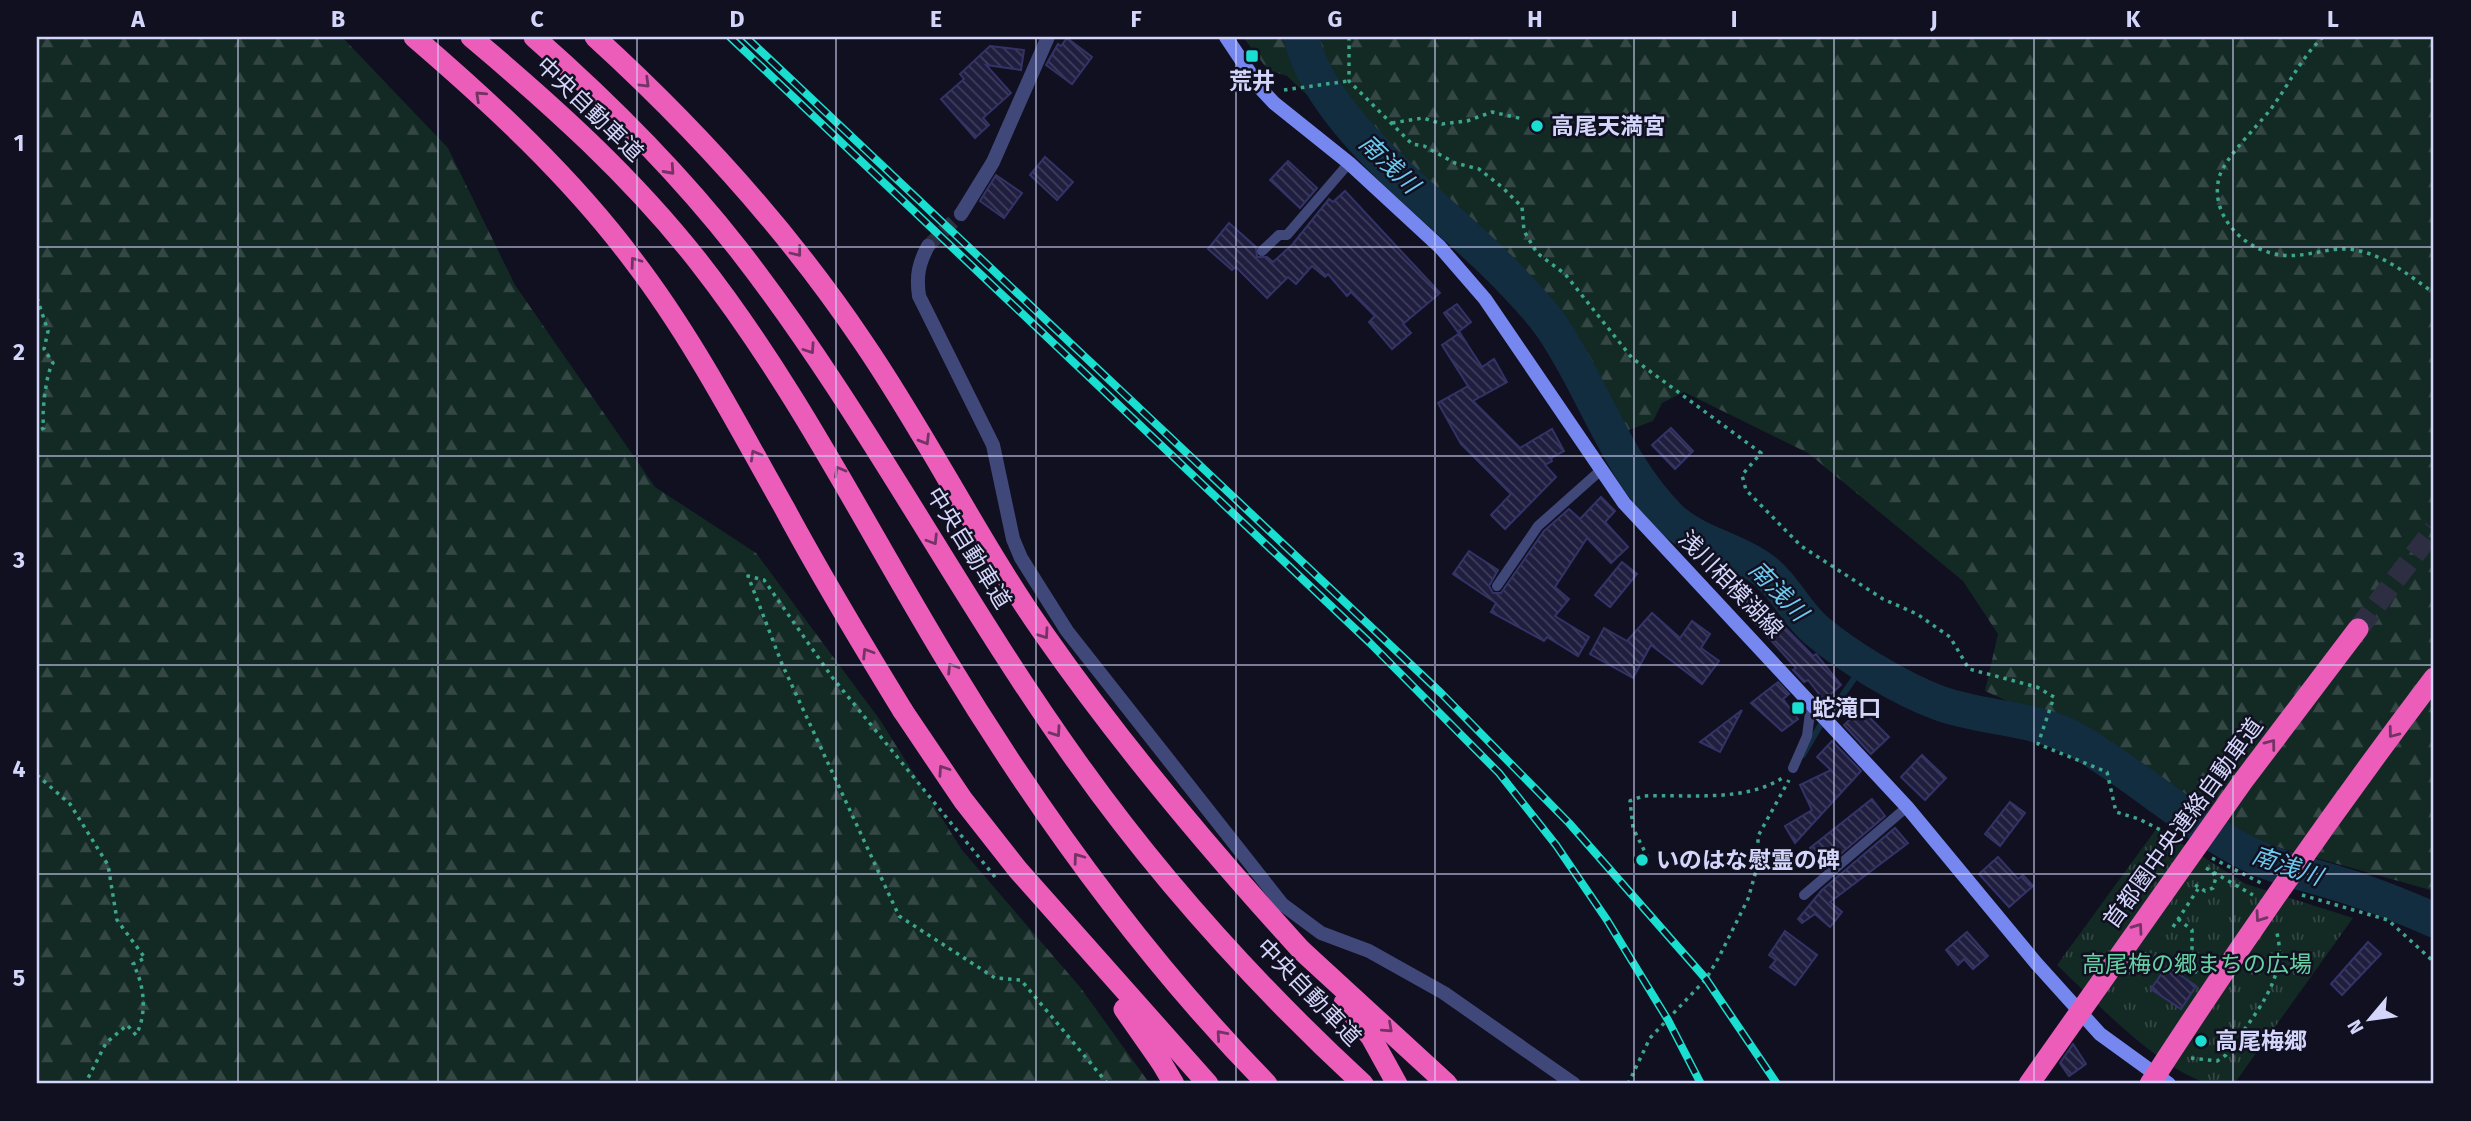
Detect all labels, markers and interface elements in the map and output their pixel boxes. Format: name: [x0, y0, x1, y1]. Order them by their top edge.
text: A: [130, 5, 145, 33]
text: B: [331, 5, 345, 33]
text: C: [530, 5, 544, 33]
text: D: [730, 5, 745, 33]
text: E: [930, 5, 942, 33]
text: F: [1130, 5, 1142, 33]
text: G: [1328, 5, 1342, 33]
text: H: [1527, 5, 1543, 33]
text: I: [1731, 5, 1737, 33]
text: J: [1929, 5, 1938, 33]
text: K: [2126, 5, 2141, 33]
text: L: [2327, 5, 2339, 33]
marker: 荒井: [1244, 48, 1260, 64]
street label: 中央自動車道: [531, 51, 649, 167]
place label: 荒井: [1229, 67, 1275, 95]
one-way arrow: [637, 75, 650, 88]
one-way arrow: [475, 92, 488, 104]
place label: 高尾天満宮: [1551, 112, 1666, 140]
marker: 高尾天満宮: [1529, 118, 1545, 134]
text: 1: [14, 129, 24, 157]
water label: 南浅川: [1353, 129, 1427, 201]
one-way arrow: [662, 162, 674, 175]
one-way arrow: [789, 244, 802, 257]
one-way arrow: [630, 257, 643, 270]
text: 2: [13, 338, 25, 366]
one-way arrow: [802, 341, 814, 354]
one-way arrow: [917, 433, 930, 446]
one-way arrow: [749, 450, 763, 463]
one-way arrow: [834, 466, 847, 478]
street label: 中央自動車道: [921, 482, 1017, 614]
street label: 浅川相模湖線: [1673, 525, 1789, 643]
one-way arrow: [925, 533, 938, 546]
text: 3: [12, 546, 25, 574]
water label: 南浅川: [1743, 555, 1815, 629]
one-way arrow: [1036, 626, 1048, 639]
one-way arrow: [863, 647, 876, 660]
one-way arrow: [947, 663, 960, 676]
place label: 蛇滝口: [1812, 694, 1881, 722]
marker: 蛇滝口: [1790, 700, 1806, 716]
street label: 首都圏中央連絡自動車道: [2097, 712, 2269, 934]
one-way arrow: [1048, 724, 1060, 737]
one-way arrow: [2389, 725, 2401, 737]
one-way arrow: [2263, 739, 2276, 751]
text: 4: [13, 755, 26, 783]
one-way arrow: [939, 765, 952, 778]
water label: 南浅川: [2248, 841, 2328, 892]
place label: いのはな慰霊の碑: [1656, 846, 1840, 874]
marker: いのはな慰霊の碑: [1634, 852, 1650, 868]
one-way arrow: [1073, 853, 1086, 866]
one-way arrow: [2256, 909, 2268, 922]
one-way arrow: [2130, 923, 2143, 936]
street label: 中央自動車道: [1251, 933, 1367, 1051]
park label: 高尾梅の郷まちの広場: [2082, 950, 2312, 978]
text: 5: [13, 964, 25, 992]
north arrow: [2334, 984, 2404, 1054]
text: N: [2342, 1016, 2369, 1038]
one-way arrow: [1380, 1020, 1393, 1033]
place label: 高尾梅郷: [2215, 1027, 2307, 1055]
one-way arrow: [1217, 1030, 1229, 1043]
marker: 高尾梅郷: [2193, 1033, 2209, 1049]

